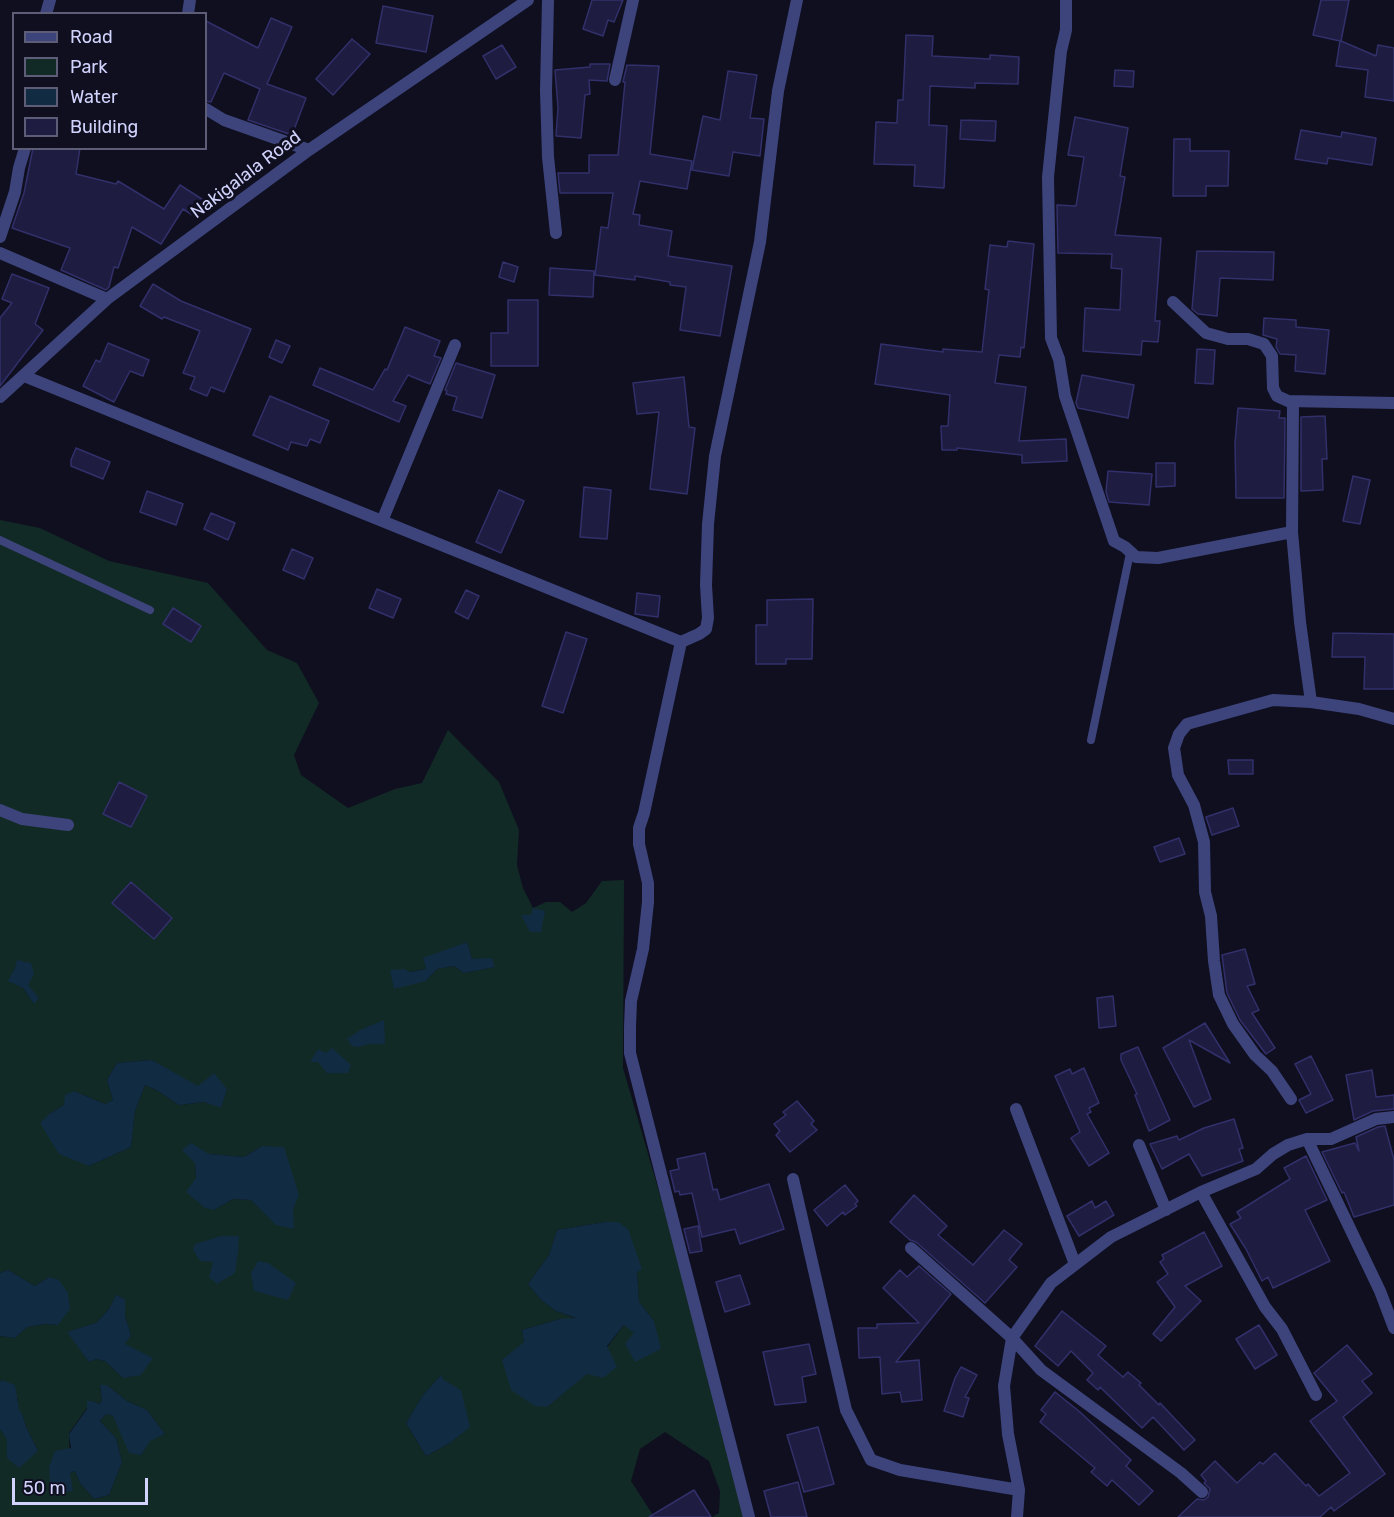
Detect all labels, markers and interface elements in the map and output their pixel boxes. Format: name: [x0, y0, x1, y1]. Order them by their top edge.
legend: [12, 12, 207, 150]
text: Road: [70, 26, 113, 48]
text: Park: [70, 56, 107, 78]
text: Water: [70, 86, 118, 108]
text: Building: [70, 116, 138, 138]
street label: Nakigalala Road: [187, 127, 305, 223]
scale bar: [15, 1466, 152, 1504]
text: 50 m: [23, 1477, 66, 1499]

